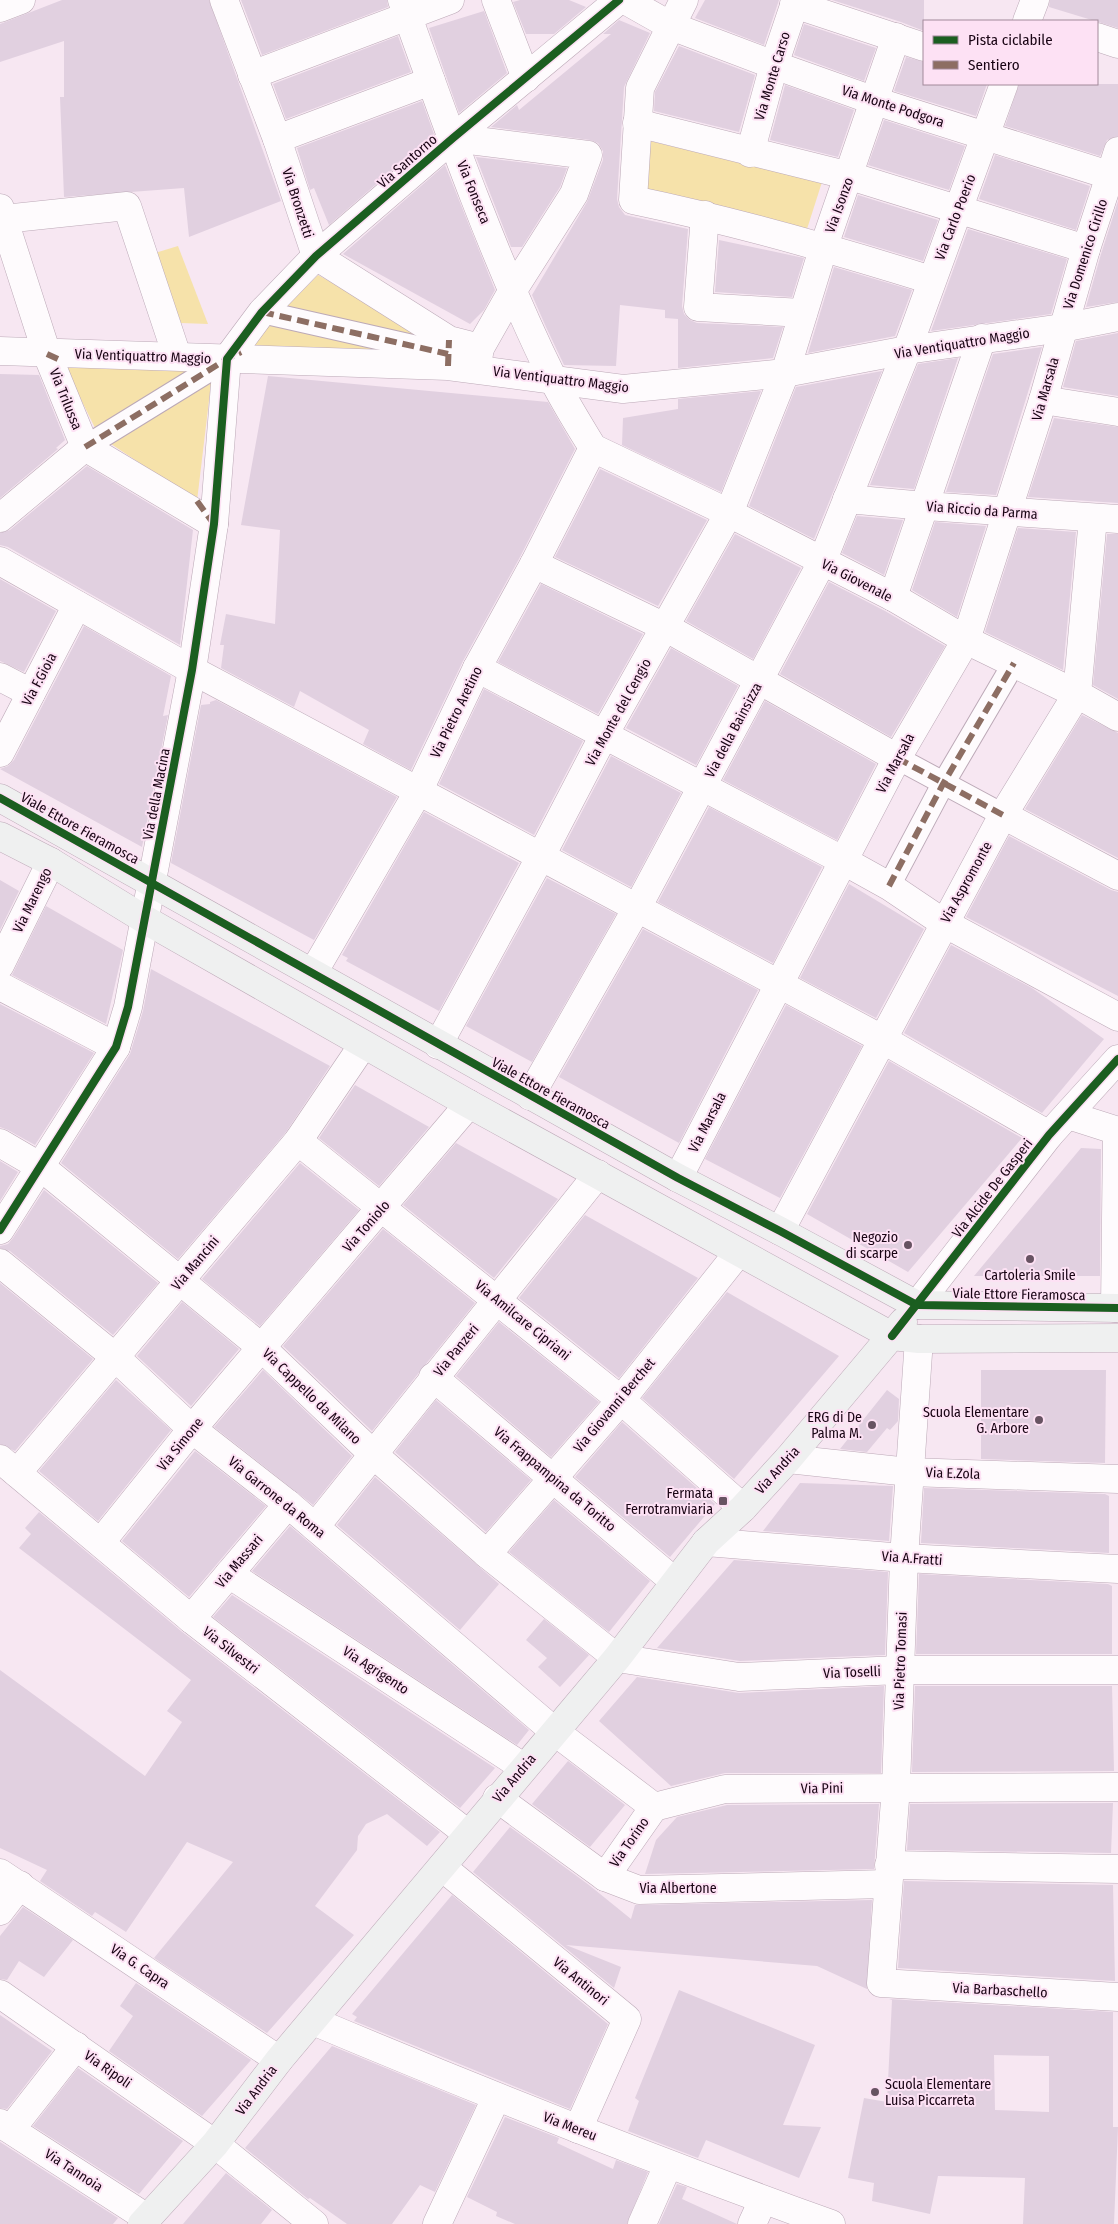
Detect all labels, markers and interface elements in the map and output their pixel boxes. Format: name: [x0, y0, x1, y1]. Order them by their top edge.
legend: [923, 20, 1098, 85]
street label: Via Monte Carso: [751, 30, 794, 123]
text: Pista ciclabile: [968, 31, 1053, 49]
text: Sentiero: [968, 56, 1020, 74]
street label: Via Monte Podgora: [839, 82, 946, 131]
street label: Via Santorno: [374, 131, 441, 192]
street label: Via Fonseca: [453, 158, 494, 226]
street label: Via Bronzetti: [278, 166, 317, 240]
street label: Via Carlo Poerio: [931, 172, 980, 263]
street label: Via Isonzo: [822, 175, 857, 235]
street label: Via Domenico Cirillo: [1060, 197, 1111, 311]
street label: Via Ventiquattro Maggio: [893, 324, 1031, 363]
street label: Via Ventiquattro Maggio: [74, 346, 212, 367]
street label: Via Marsala: [1028, 355, 1063, 423]
street label: Via Ventiquattro Maggio: [492, 363, 630, 396]
street label: Via Trilussa: [46, 366, 86, 433]
street label: Via Riccio da Parma: [926, 498, 1038, 523]
street label: Via Giovenale: [818, 555, 895, 606]
street label: Via F.Gioia: [18, 650, 61, 709]
street label: Via Monte del Cengio: [582, 656, 655, 769]
street label: Via Pietro Aretino: [427, 664, 486, 761]
street label: Via della Bainsizza: [701, 680, 766, 781]
street label: Via Marsala: [873, 730, 918, 796]
street label: Via della Macina: [139, 747, 174, 842]
street label: Viale Ettore Fieramosca: [18, 789, 142, 868]
street label: Via Aspromonte: [937, 839, 996, 926]
street label: Via Marengo: [9, 865, 55, 935]
street label: Viale Ettore Fieramosca: [489, 1054, 613, 1133]
street label: Via Marsala: [685, 1089, 730, 1155]
street label: Via Alcide De Gasperi: [948, 1135, 1036, 1241]
street label: Via Toniolo: [339, 1197, 394, 1256]
place label: Negozio di scarpe: [846, 1229, 898, 1262]
street label: Via Mancini: [168, 1233, 223, 1294]
marker: Negozio di scarpe: [902, 1239, 914, 1251]
marker: Cartoleria Smile: [1024, 1253, 1036, 1265]
place label: Cartoleria Smile: [984, 1267, 1076, 1284]
street label: Via Amilcare Cipriani: [472, 1277, 574, 1364]
street label: Viale Ettore Fieramosca: [952, 1285, 1086, 1304]
street label: Via Panzeri: [430, 1321, 483, 1380]
street label: Via Cappello da Milano: [259, 1345, 365, 1448]
street label: Via Giovanni Berchet: [570, 1354, 659, 1456]
place label: Scuola Elementare G. Arbore: [923, 1404, 1029, 1437]
place label: ERG di De Palma M.: [807, 1409, 862, 1442]
street label: Via Simone: [154, 1414, 207, 1474]
marker: Scuola Elementare G. Arbore: [1033, 1414, 1045, 1426]
marker: ERG di De Palma M.: [866, 1419, 878, 1431]
street label: Via Frappampina da Toritto: [490, 1423, 619, 1535]
street label: Via Andria: [752, 1443, 803, 1498]
street label: Via Garrone da Roma: [225, 1453, 329, 1542]
street label: Via E.Zola: [925, 1464, 981, 1483]
place label: Fermata Ferrotramviaria: [625, 1485, 713, 1518]
marker: Fermata Ferrotramviaria: [717, 1495, 729, 1507]
street label: Via Massari: [212, 1531, 267, 1591]
street label: Via A.Fratti: [881, 1548, 943, 1569]
street label: Via Pietro Tomasi: [890, 1612, 911, 1710]
street label: Via Silvestri: [199, 1623, 262, 1678]
street label: Via Agrigento: [339, 1643, 412, 1698]
street label: Via Toselli: [823, 1663, 881, 1682]
street label: Via Andria: [489, 1750, 540, 1806]
street label: Via Pini: [801, 1780, 843, 1797]
street label: Via Torino: [606, 1814, 653, 1871]
street label: Via Albertone: [639, 1880, 717, 1897]
street label: Via G. Capra: [107, 1940, 173, 1992]
street label: Via Antinori: [549, 1954, 612, 2009]
street label: Via Barbaschello: [952, 1980, 1048, 2001]
street label: Via Ripoli: [81, 2047, 135, 2092]
street label: Via Andria: [232, 2062, 281, 2119]
place label: Scuola Elementare Luisa Piccarreta: [885, 2076, 991, 2109]
marker: Scuola Elementare Luisa Piccarreta: [869, 2086, 881, 2098]
street label: Via Mereu: [540, 2108, 599, 2145]
street label: Via Tannoia: [41, 2145, 106, 2196]

